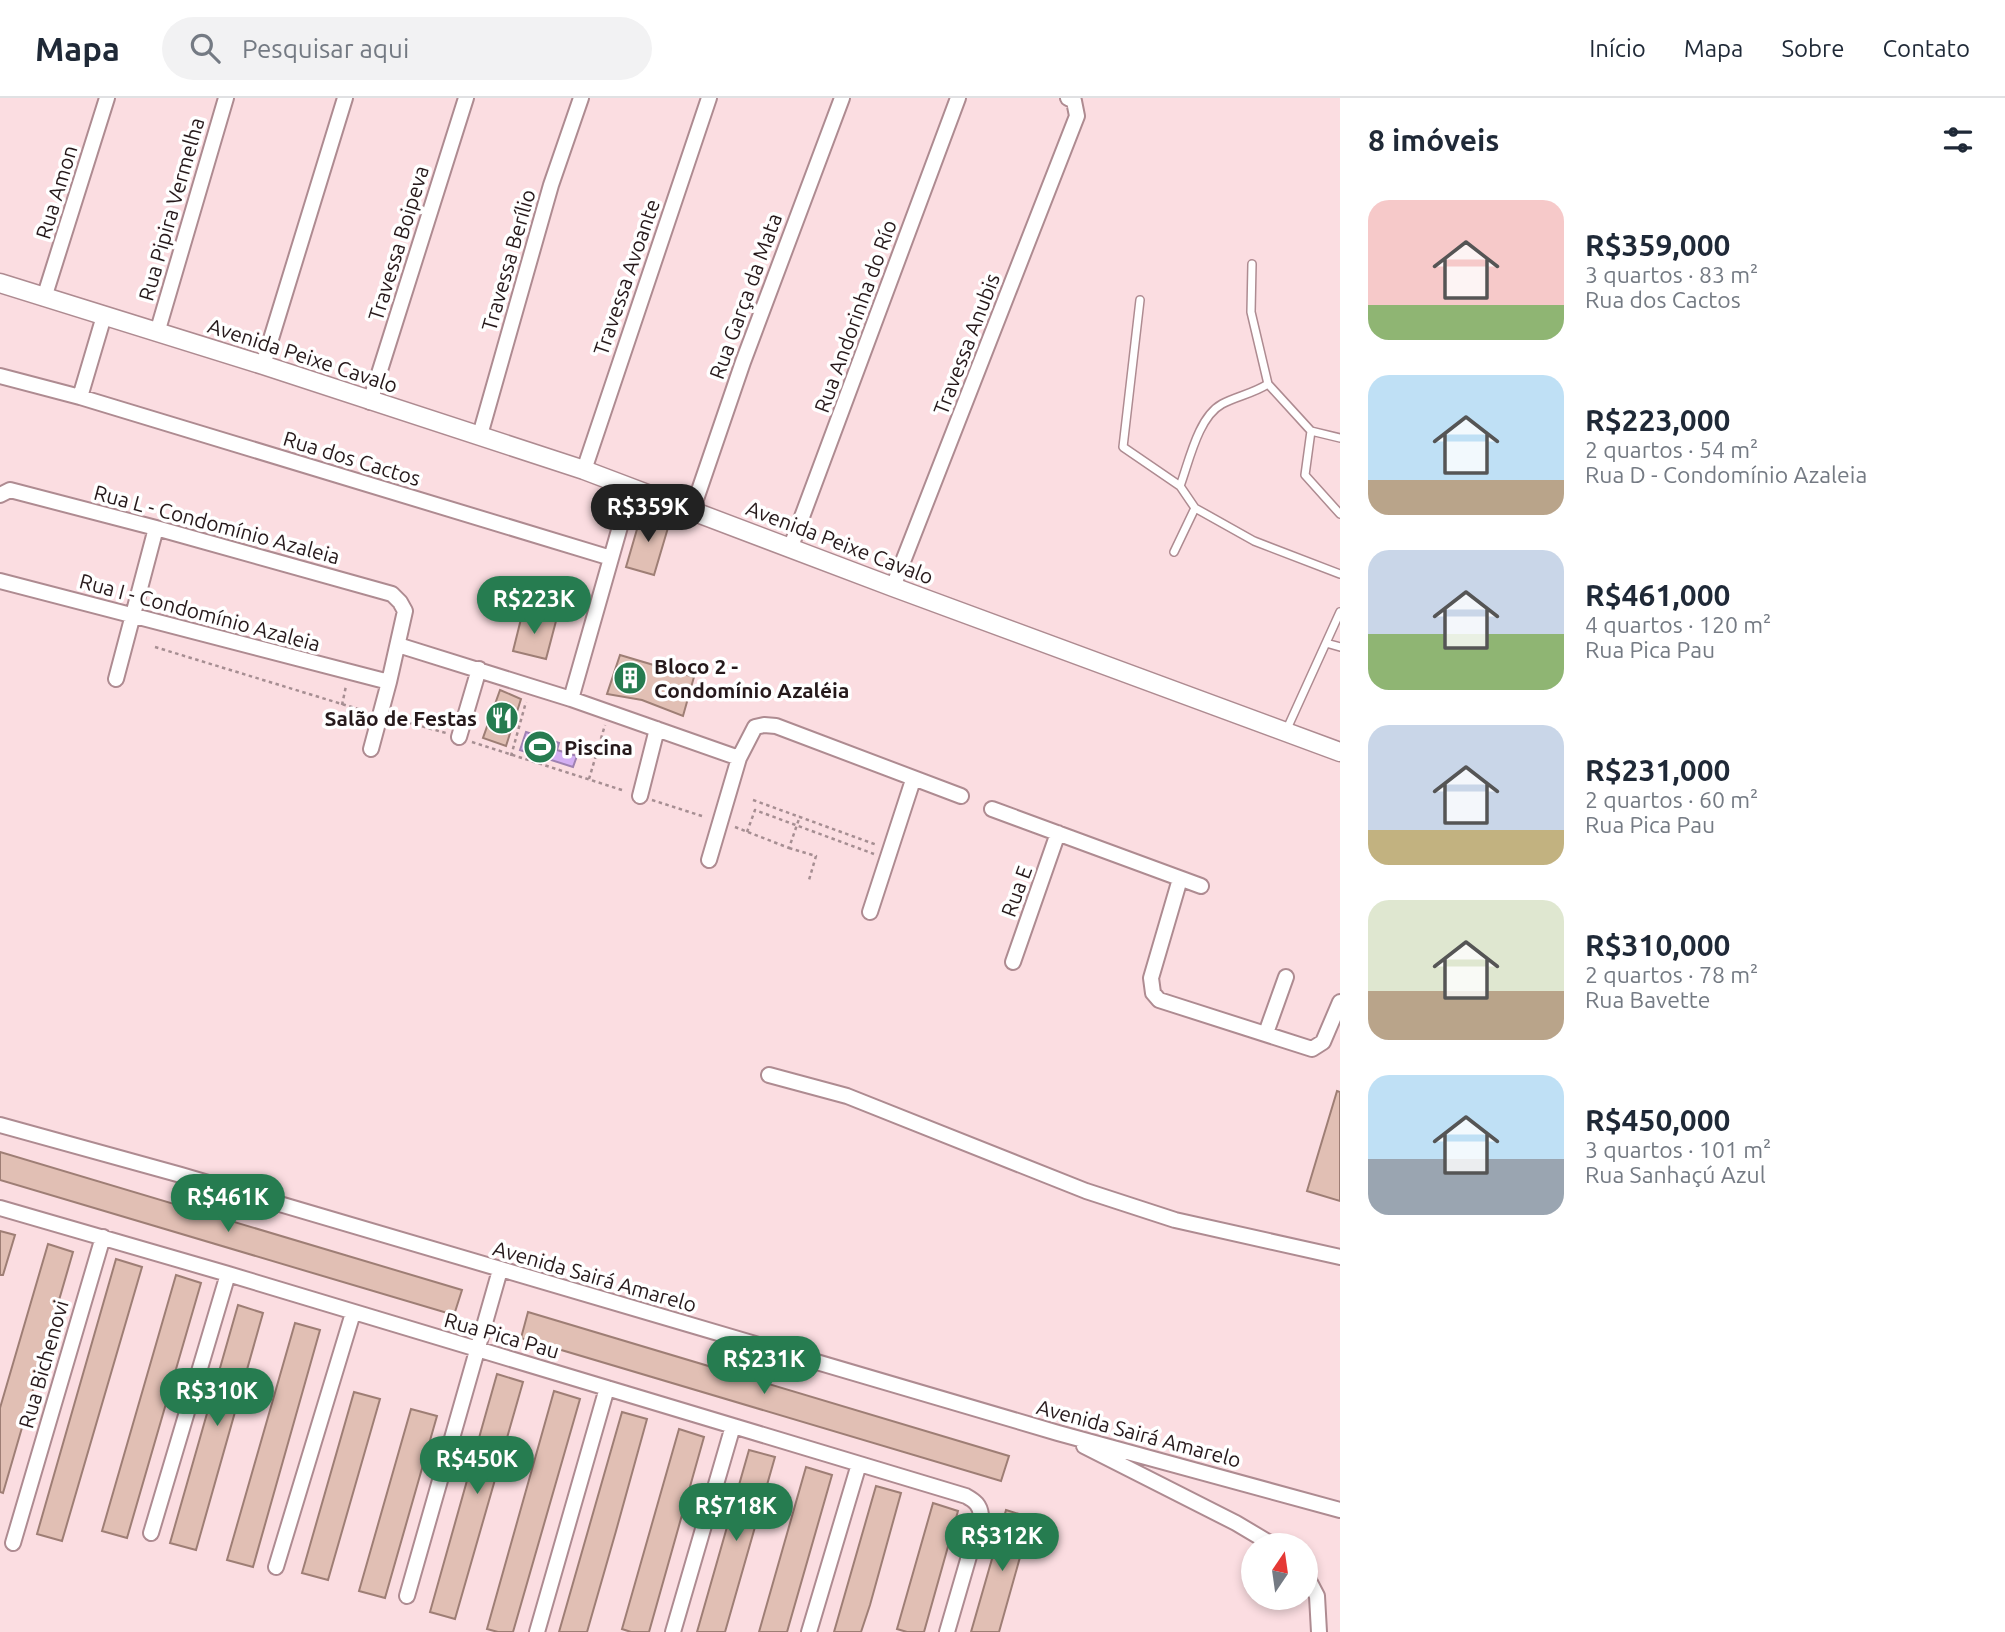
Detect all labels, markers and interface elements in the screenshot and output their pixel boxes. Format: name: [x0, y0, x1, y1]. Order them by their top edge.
search box: [162, 17, 652, 80]
icon: search: [186, 29, 224, 67]
text: Mapa: [35, 30, 120, 67]
text: Pesquisar aqui: [242, 34, 409, 63]
text: Início: [1589, 35, 1646, 62]
text: Mapa: [1684, 35, 1743, 62]
text: Sobre: [1781, 35, 1844, 62]
text: Contato: [1882, 35, 1970, 62]
street label: Rua Pipira Vermelha: [133, 115, 209, 303]
icon: filters: [1939, 121, 1977, 159]
text: 8 imóveis: [1368, 123, 1499, 157]
street label: Rua Amon: [30, 142, 82, 242]
street label: Travessa Boipeva: [363, 163, 433, 323]
street label: Travessa Berílio: [476, 186, 540, 334]
street label: Travessa Avoante: [588, 196, 664, 358]
street label: Rua Garça da Mata: [704, 210, 786, 382]
street label: Rua Andorinha do Río: [809, 216, 901, 416]
icon: home: [1424, 228, 1508, 312]
text: R$359,000: [1585, 228, 1731, 262]
text: 3 quartos · 83 m²: [1585, 262, 1758, 287]
street label: Travessa Anubis: [928, 270, 1004, 418]
text: Rua dos Cactos: [1585, 287, 1741, 312]
street label: Avenida Peixe Cavalo: [205, 313, 401, 397]
icon: home: [1424, 403, 1508, 487]
text: R$223,000: [1585, 403, 1731, 437]
street label: Rua dos Cactos: [280, 426, 424, 490]
text: 2 quartos · 54 m²: [1585, 437, 1758, 462]
text: Rua D - Condomínio Azaleia: [1585, 462, 1867, 487]
street label: Rua L - Condomínio Azaleia: [91, 480, 343, 568]
pin: R$359K: [591, 484, 705, 544]
text: R$359K: [607, 494, 689, 519]
street label: Avenida Peixe Cavalo: [743, 495, 937, 589]
street label: Rua I - Condomínio Azaleia: [77, 568, 323, 656]
pin: R$223K: [477, 576, 591, 636]
icon: home: [1424, 578, 1508, 662]
text: R$461,000: [1585, 578, 1731, 612]
text: R$223K: [493, 586, 575, 611]
text: 4 quartos · 120 m²: [1585, 612, 1771, 637]
text: Rua Pica Pau: [1585, 637, 1715, 662]
place label: Bloco 2 - Condomínio Azaléia: [654, 654, 849, 702]
building icon: Bloco 2 - Condomínio Azaléia: [611, 659, 649, 697]
restaurant icon: Salão de Festas: [483, 699, 521, 737]
place label: Salão de Festas: [325, 706, 477, 730]
sports icon: Piscina: [521, 728, 559, 766]
place label: Piscina: [564, 735, 633, 759]
icon: home: [1424, 753, 1508, 837]
text: R$231,000: [1585, 753, 1731, 787]
text: 2 quartos · 60 m²: [1585, 787, 1758, 812]
text: Rua Pica Pau: [1585, 812, 1715, 837]
street label: Rua E: [996, 862, 1036, 920]
icon: home: [1424, 928, 1508, 1012]
text: R$310,000: [1585, 928, 1731, 962]
text: 2 quartos · 78 m²: [1585, 962, 1758, 987]
text: Rua Bavette: [1585, 987, 1711, 1012]
icon: home: [1424, 1103, 1508, 1187]
text: R$450,000: [1585, 1103, 1731, 1137]
text: 3 quartos · 101 m²: [1585, 1137, 1771, 1162]
text: Rua Sanhaçú Azul: [1585, 1162, 1766, 1187]
pin: R$461K: [171, 1174, 285, 1234]
text: R$461K: [187, 1184, 269, 1209]
street label: Avenida Sairá Amarelo: [491, 1235, 699, 1317]
street label: Rua Bichenovi: [13, 1297, 73, 1431]
street label: Rua Pica Pau: [442, 1307, 562, 1363]
pin: R$231K: [707, 1336, 821, 1396]
text: R$231K: [723, 1346, 805, 1371]
pin: R$310K: [160, 1368, 274, 1428]
text: R$310K: [176, 1378, 258, 1403]
street label: Avenida Sairá Amarelo: [1034, 1394, 1244, 1472]
pin: R$450K: [420, 1436, 534, 1496]
text: R$450K: [436, 1446, 518, 1471]
pin: R$718K: [679, 1484, 793, 1543]
text: R$718K: [695, 1493, 777, 1518]
pin: R$312K: [945, 1514, 1059, 1573]
text: R$312K: [961, 1523, 1043, 1548]
north arrow: [1241, 1533, 1318, 1610]
map controls: [1241, 1533, 1318, 1610]

